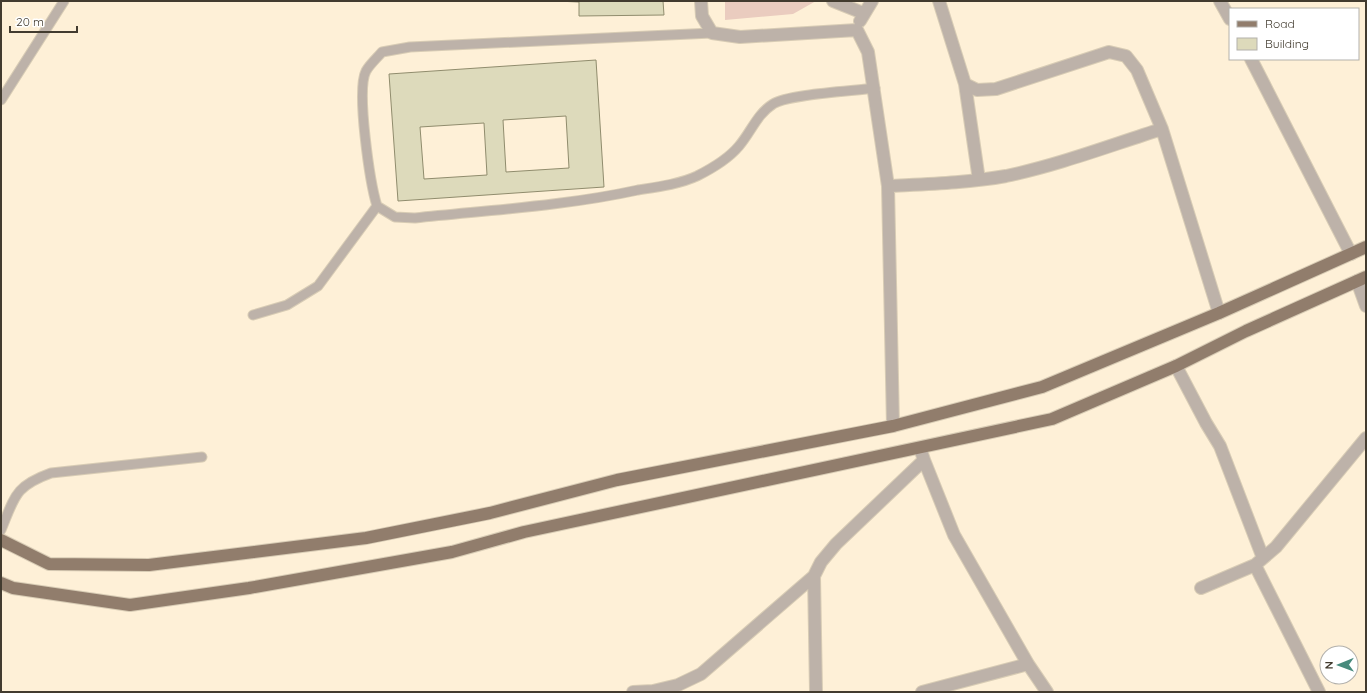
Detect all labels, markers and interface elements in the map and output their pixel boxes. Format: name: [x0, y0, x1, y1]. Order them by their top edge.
scale bar: [10, 8, 77, 34]
legend: [1229, 8, 1359, 60]
text: 20 m: [16, 14, 44, 29]
text: Road: [1265, 16, 1295, 31]
text: Building: [1265, 36, 1309, 51]
north arrow: [1319, 645, 1359, 685]
text: N: [1322, 661, 1336, 669]

